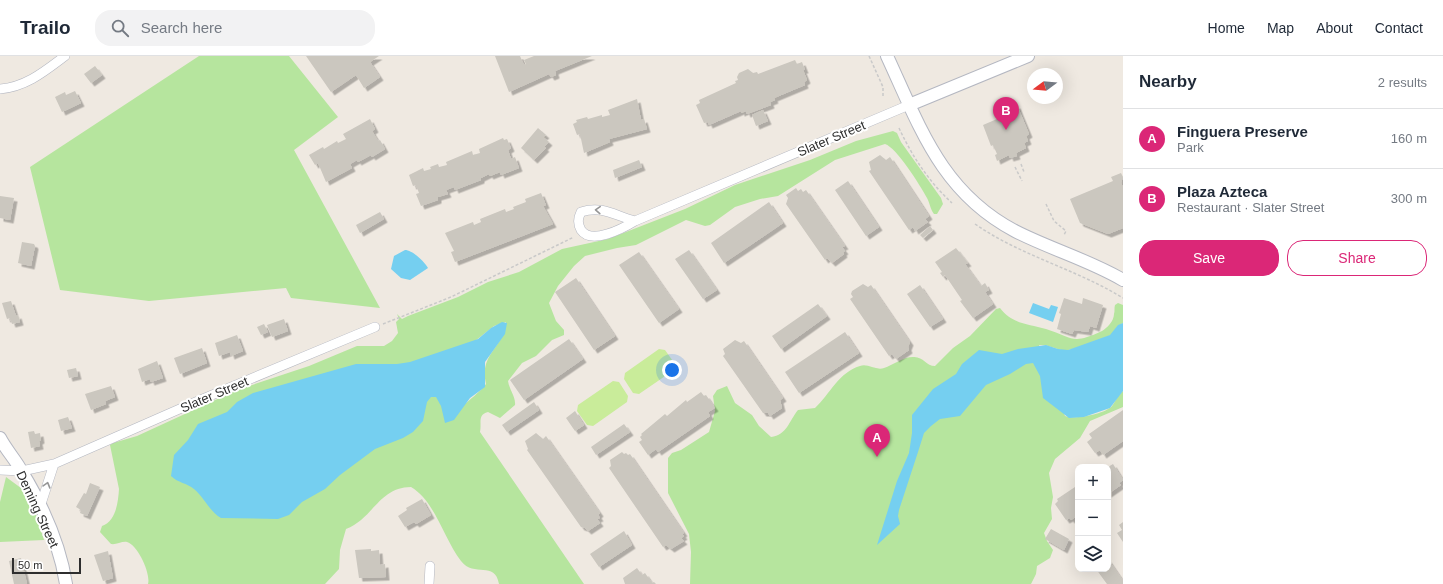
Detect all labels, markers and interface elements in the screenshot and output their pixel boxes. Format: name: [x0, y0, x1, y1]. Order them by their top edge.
search box: [95, 10, 375, 46]
text: Trailo: [20, 17, 71, 38]
icon: search: [109, 17, 131, 39]
text: Search here: [141, 19, 222, 36]
text: Home: [1208, 20, 1245, 36]
text: Map: [1267, 20, 1294, 36]
text: About: [1316, 20, 1353, 36]
text: Contact: [1375, 20, 1423, 36]
north arrow: [1027, 68, 1063, 104]
text: Nearby: [1139, 72, 1197, 91]
text: 2 results: [1378, 75, 1427, 90]
pin: B: [993, 97, 1019, 130]
street label: Slater Street: [795, 117, 868, 159]
text: Finguera Preserve: [1177, 123, 1308, 140]
text: A: [1147, 131, 1157, 146]
text: 160 m: [1391, 131, 1427, 146]
text: Park: [1177, 140, 1204, 155]
text: Plaza Azteca: [1177, 183, 1267, 200]
text: B: [1147, 191, 1157, 206]
text: 300 m: [1391, 191, 1427, 206]
text: Restaurant · Slater Street: [1177, 200, 1324, 215]
one-way arrow: [595, 206, 601, 214]
button: Save: [1139, 240, 1279, 276]
button: Share: [1287, 240, 1427, 276]
your location: [662, 360, 682, 380]
street label: Slater Street: [178, 373, 251, 415]
pin: A: [864, 424, 890, 457]
map controls: [1075, 464, 1111, 572]
button: +: [1075, 464, 1111, 500]
street label: Deming Street: [13, 468, 62, 550]
one-way arrow: [42, 482, 50, 488]
button: −: [1075, 500, 1111, 536]
button: layers: [1075, 536, 1111, 572]
scale bar: [12, 556, 81, 575]
text: 50 m: [18, 559, 42, 571]

